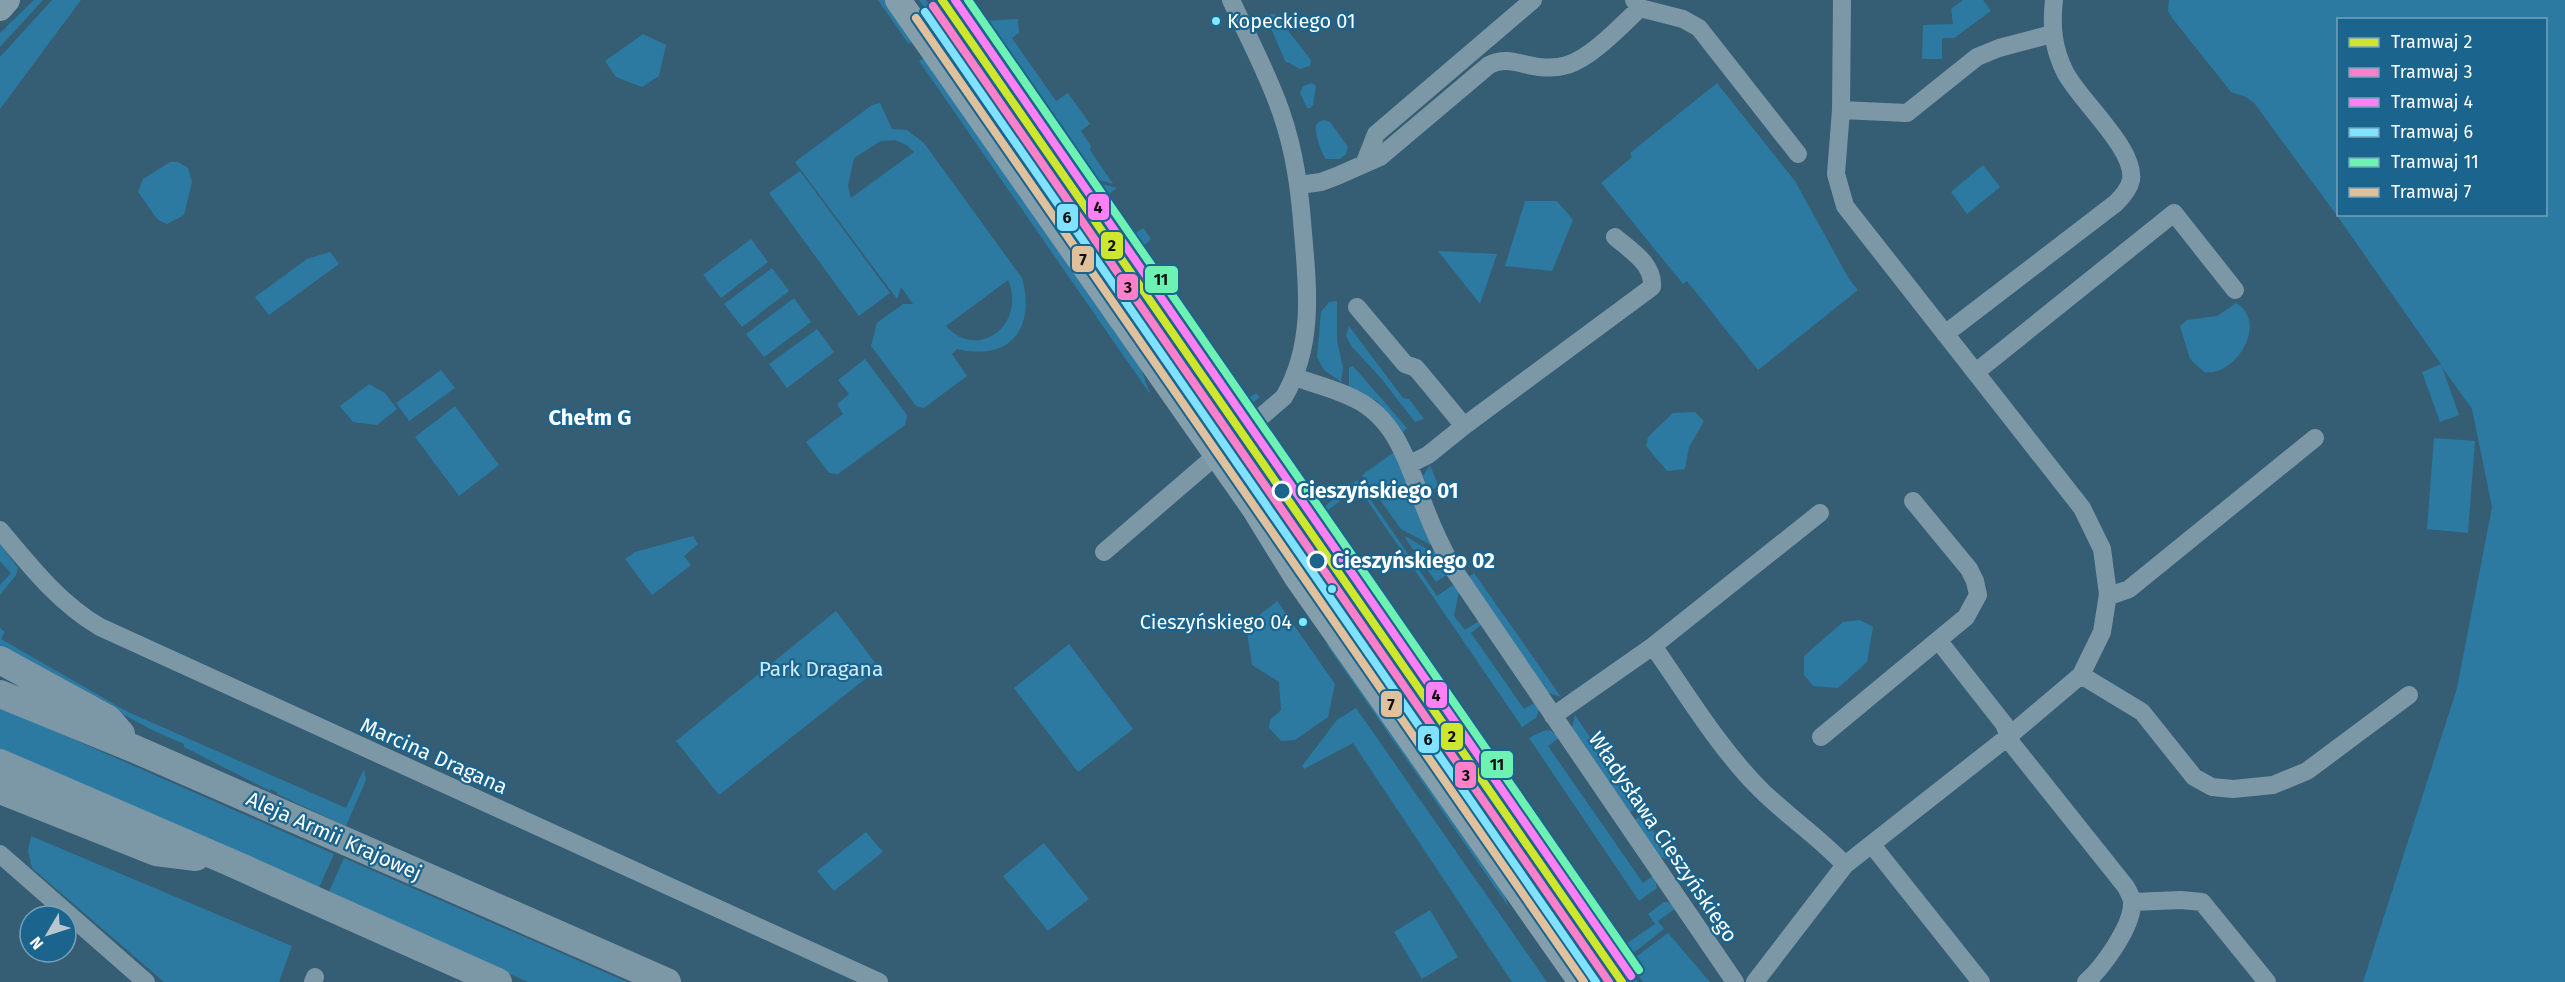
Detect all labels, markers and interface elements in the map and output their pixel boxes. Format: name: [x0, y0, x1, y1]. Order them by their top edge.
place label: Kopeckiego 01: [1227, 9, 1356, 33]
marker: Kopeckiego 01: [1210, 15, 1222, 27]
legend: [2337, 18, 2547, 216]
text: Tramwaj 2: [2391, 31, 2472, 53]
text: Tramwaj 3: [2391, 61, 2472, 83]
text: Tramwaj 4: [2391, 91, 2473, 113]
text: Tramwaj 6: [2391, 121, 2473, 143]
text: Tramwaj 11: [2391, 151, 2479, 173]
text: Tramwaj 7: [2391, 181, 2471, 203]
line badge: 4: [1087, 193, 1110, 221]
text: 4: [1093, 198, 1103, 217]
line badge: 6: [1056, 203, 1079, 232]
text: 6: [1062, 208, 1072, 227]
line badge: 2: [1100, 231, 1124, 260]
text: 2: [1108, 236, 1116, 255]
line badge: 7: [1071, 245, 1095, 273]
text: 7: [1079, 250, 1087, 269]
line badge: 11: [1144, 265, 1179, 294]
text: 11: [1154, 270, 1168, 289]
line badge: 3: [1116, 273, 1139, 301]
text: 3: [1123, 278, 1132, 297]
district label: Chełm G: [548, 404, 632, 431]
place label: Cieszyńskiego 01: [1297, 478, 1459, 504]
marker: Cieszyńskiego 01: [1272, 481, 1292, 501]
place label: Cieszyńskiego 02: [1332, 548, 1495, 574]
marker: Cieszyńskiego 02: [1307, 551, 1327, 571]
unlabelled marker: [1326, 583, 1338, 595]
place label: Cieszyńskiego 04: [1140, 610, 1292, 634]
marker: Cieszyńskiego 04: [1297, 616, 1309, 628]
park label: Park Dragana: [759, 656, 883, 682]
line badge: 4: [1425, 681, 1448, 709]
text: 4: [1431, 686, 1441, 705]
line badge: 7: [1380, 690, 1403, 718]
text: 7: [1387, 695, 1395, 714]
street label: Marcina Dragana: [356, 712, 512, 800]
line badge: 2: [1440, 722, 1464, 751]
line badge: 6: [1417, 725, 1440, 754]
text: 2: [1448, 727, 1456, 746]
street label: Władysława Cieszyńskiego: [1583, 727, 1743, 947]
text: 6: [1423, 730, 1433, 749]
line badge: 11: [1480, 750, 1514, 779]
text: 11: [1490, 755, 1504, 774]
line badge: 3: [1454, 761, 1477, 789]
text: 3: [1461, 766, 1470, 785]
street label: Aleja Armii Krajowej: [242, 786, 426, 886]
north arrow: [18, 904, 78, 964]
text: N: [26, 933, 47, 953]

